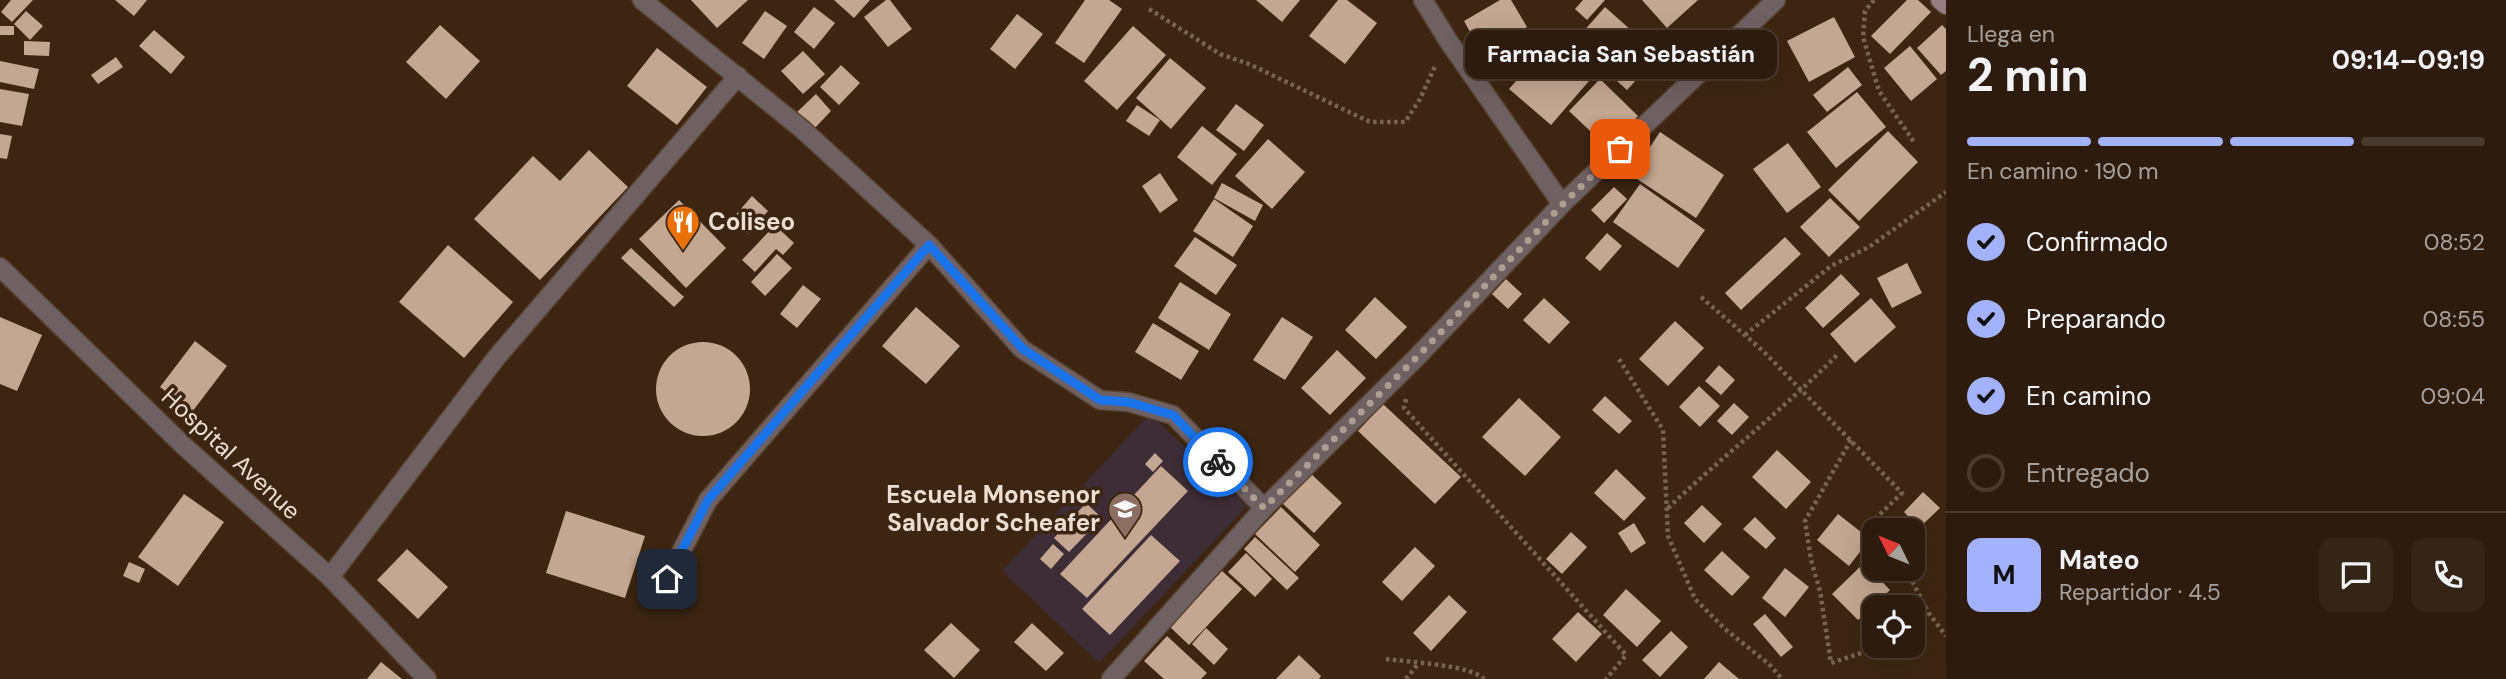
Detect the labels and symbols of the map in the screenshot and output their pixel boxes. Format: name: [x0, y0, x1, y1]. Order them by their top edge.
callout: Farmacia San Sebastián: [1464, 30, 1776, 79]
pin: [1590, 119, 1650, 179]
restaurant icon: Coliseo: [664, 203, 702, 252]
place label: Coliseo: [708, 206, 795, 237]
street label: Hospital Avenue: [155, 381, 307, 526]
courier: [1183, 427, 1253, 497]
place label: Escuela Monsenor Salvador Scheafer: [886, 479, 1100, 538]
school or university icon: Escuela Monsenor Salvador Scheafer: [1106, 490, 1144, 539]
north arrow: [1862, 518, 1925, 581]
pin: [637, 549, 697, 609]

